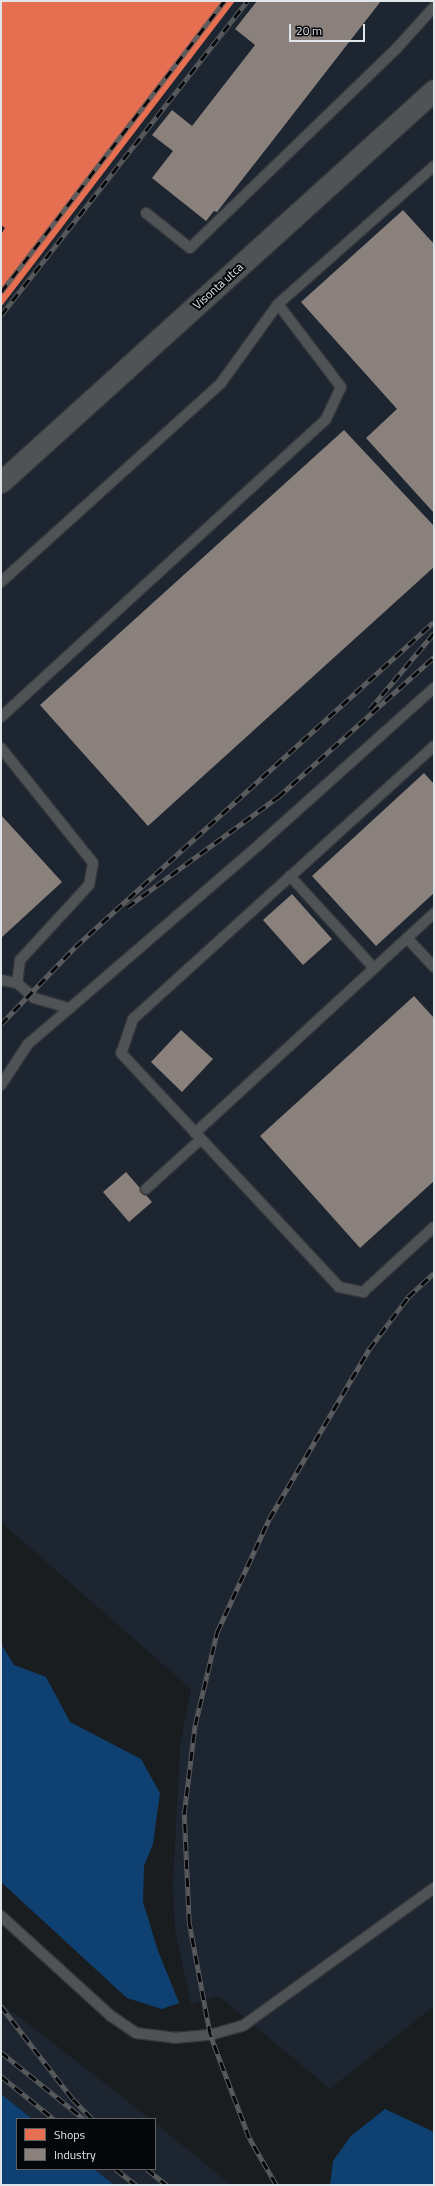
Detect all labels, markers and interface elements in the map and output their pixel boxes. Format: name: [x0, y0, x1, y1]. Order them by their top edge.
scale bar: [291, 16, 367, 42]
text: 20 m: [296, 21, 322, 40]
street label: Visonta utca: [190, 260, 246, 312]
legend: [16, 2118, 156, 2170]
text: Shops: [54, 2125, 85, 2144]
text: Industry: [54, 2145, 96, 2164]

